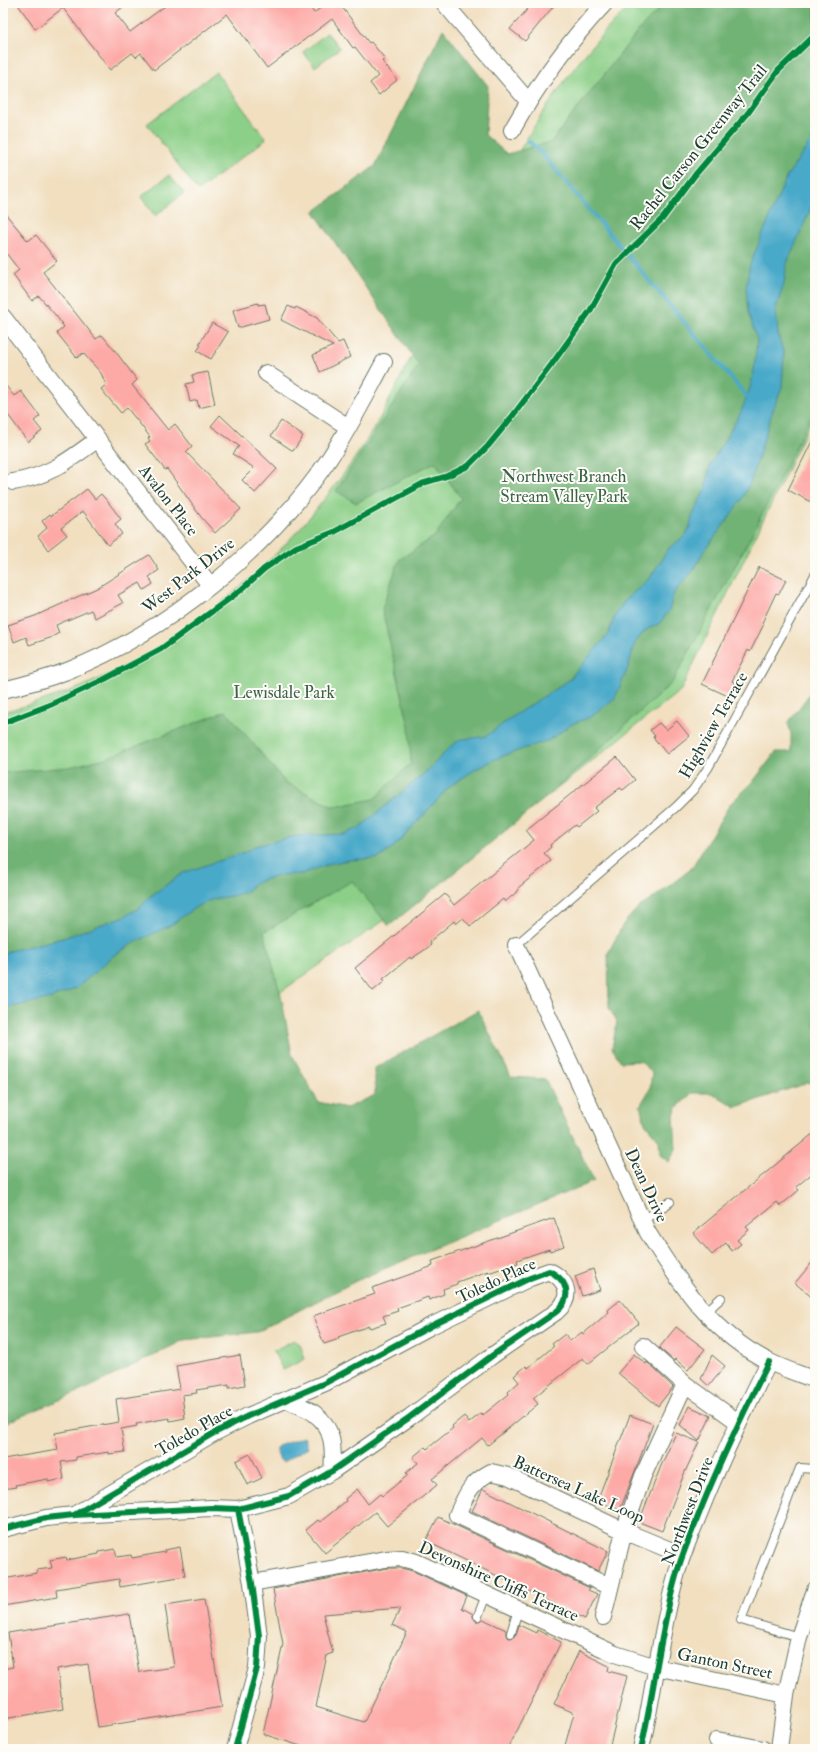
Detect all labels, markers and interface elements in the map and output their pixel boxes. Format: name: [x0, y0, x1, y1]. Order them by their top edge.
street label: Rachel Carson Greenway Trail: [625, 60, 773, 235]
street label: Avalon Place: [134, 460, 203, 540]
park label: Northwest Branch Stream Valley Park: [500, 466, 628, 508]
street label: West Park Drive: [137, 533, 239, 619]
street label: Highview Terrace: [674, 668, 752, 782]
park label: Lewisdale Park: [233, 682, 335, 703]
street label: Dean Drive: [620, 1145, 673, 1226]
street label: Toledo Place: [453, 1253, 539, 1308]
street label: Toledo Place: [152, 1400, 236, 1461]
street label: Battersea Lake Loop: [510, 1451, 648, 1529]
street label: Northwest Drive: [657, 1454, 718, 1569]
street label: Devonshire Cliffs Terrace: [416, 1537, 582, 1626]
street label: Ganton Street: [675, 1643, 775, 1684]

